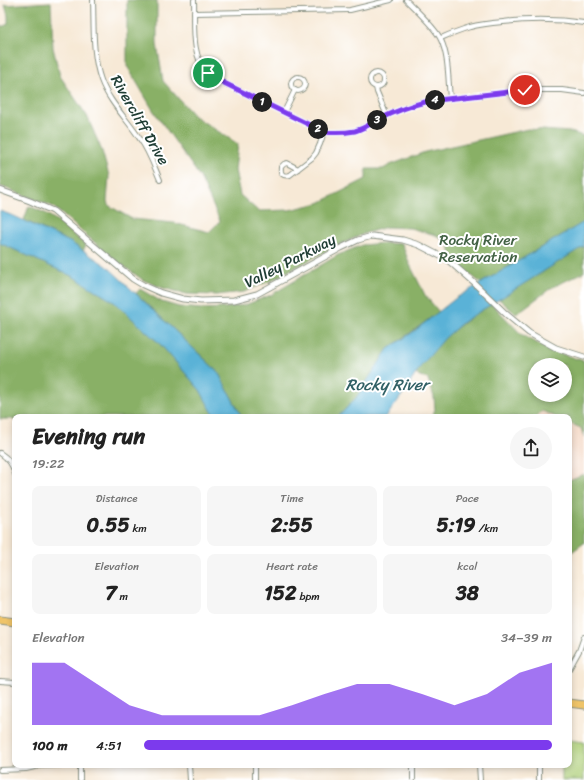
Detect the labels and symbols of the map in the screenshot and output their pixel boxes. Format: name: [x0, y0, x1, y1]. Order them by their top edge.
pin: [191, 56, 225, 90]
street label: Rivercliff Drive: [103, 70, 177, 171]
pin: [508, 73, 542, 107]
pin: 4: [425, 90, 445, 110]
pin: 1: [252, 92, 272, 112]
pin: 3: [367, 110, 387, 130]
pin: 2: [308, 119, 328, 139]
street label: Valley Parkway: [240, 227, 340, 295]
park label: Rocky River Reservation: [439, 227, 518, 270]
water label: Rocky River: [346, 370, 432, 399]

